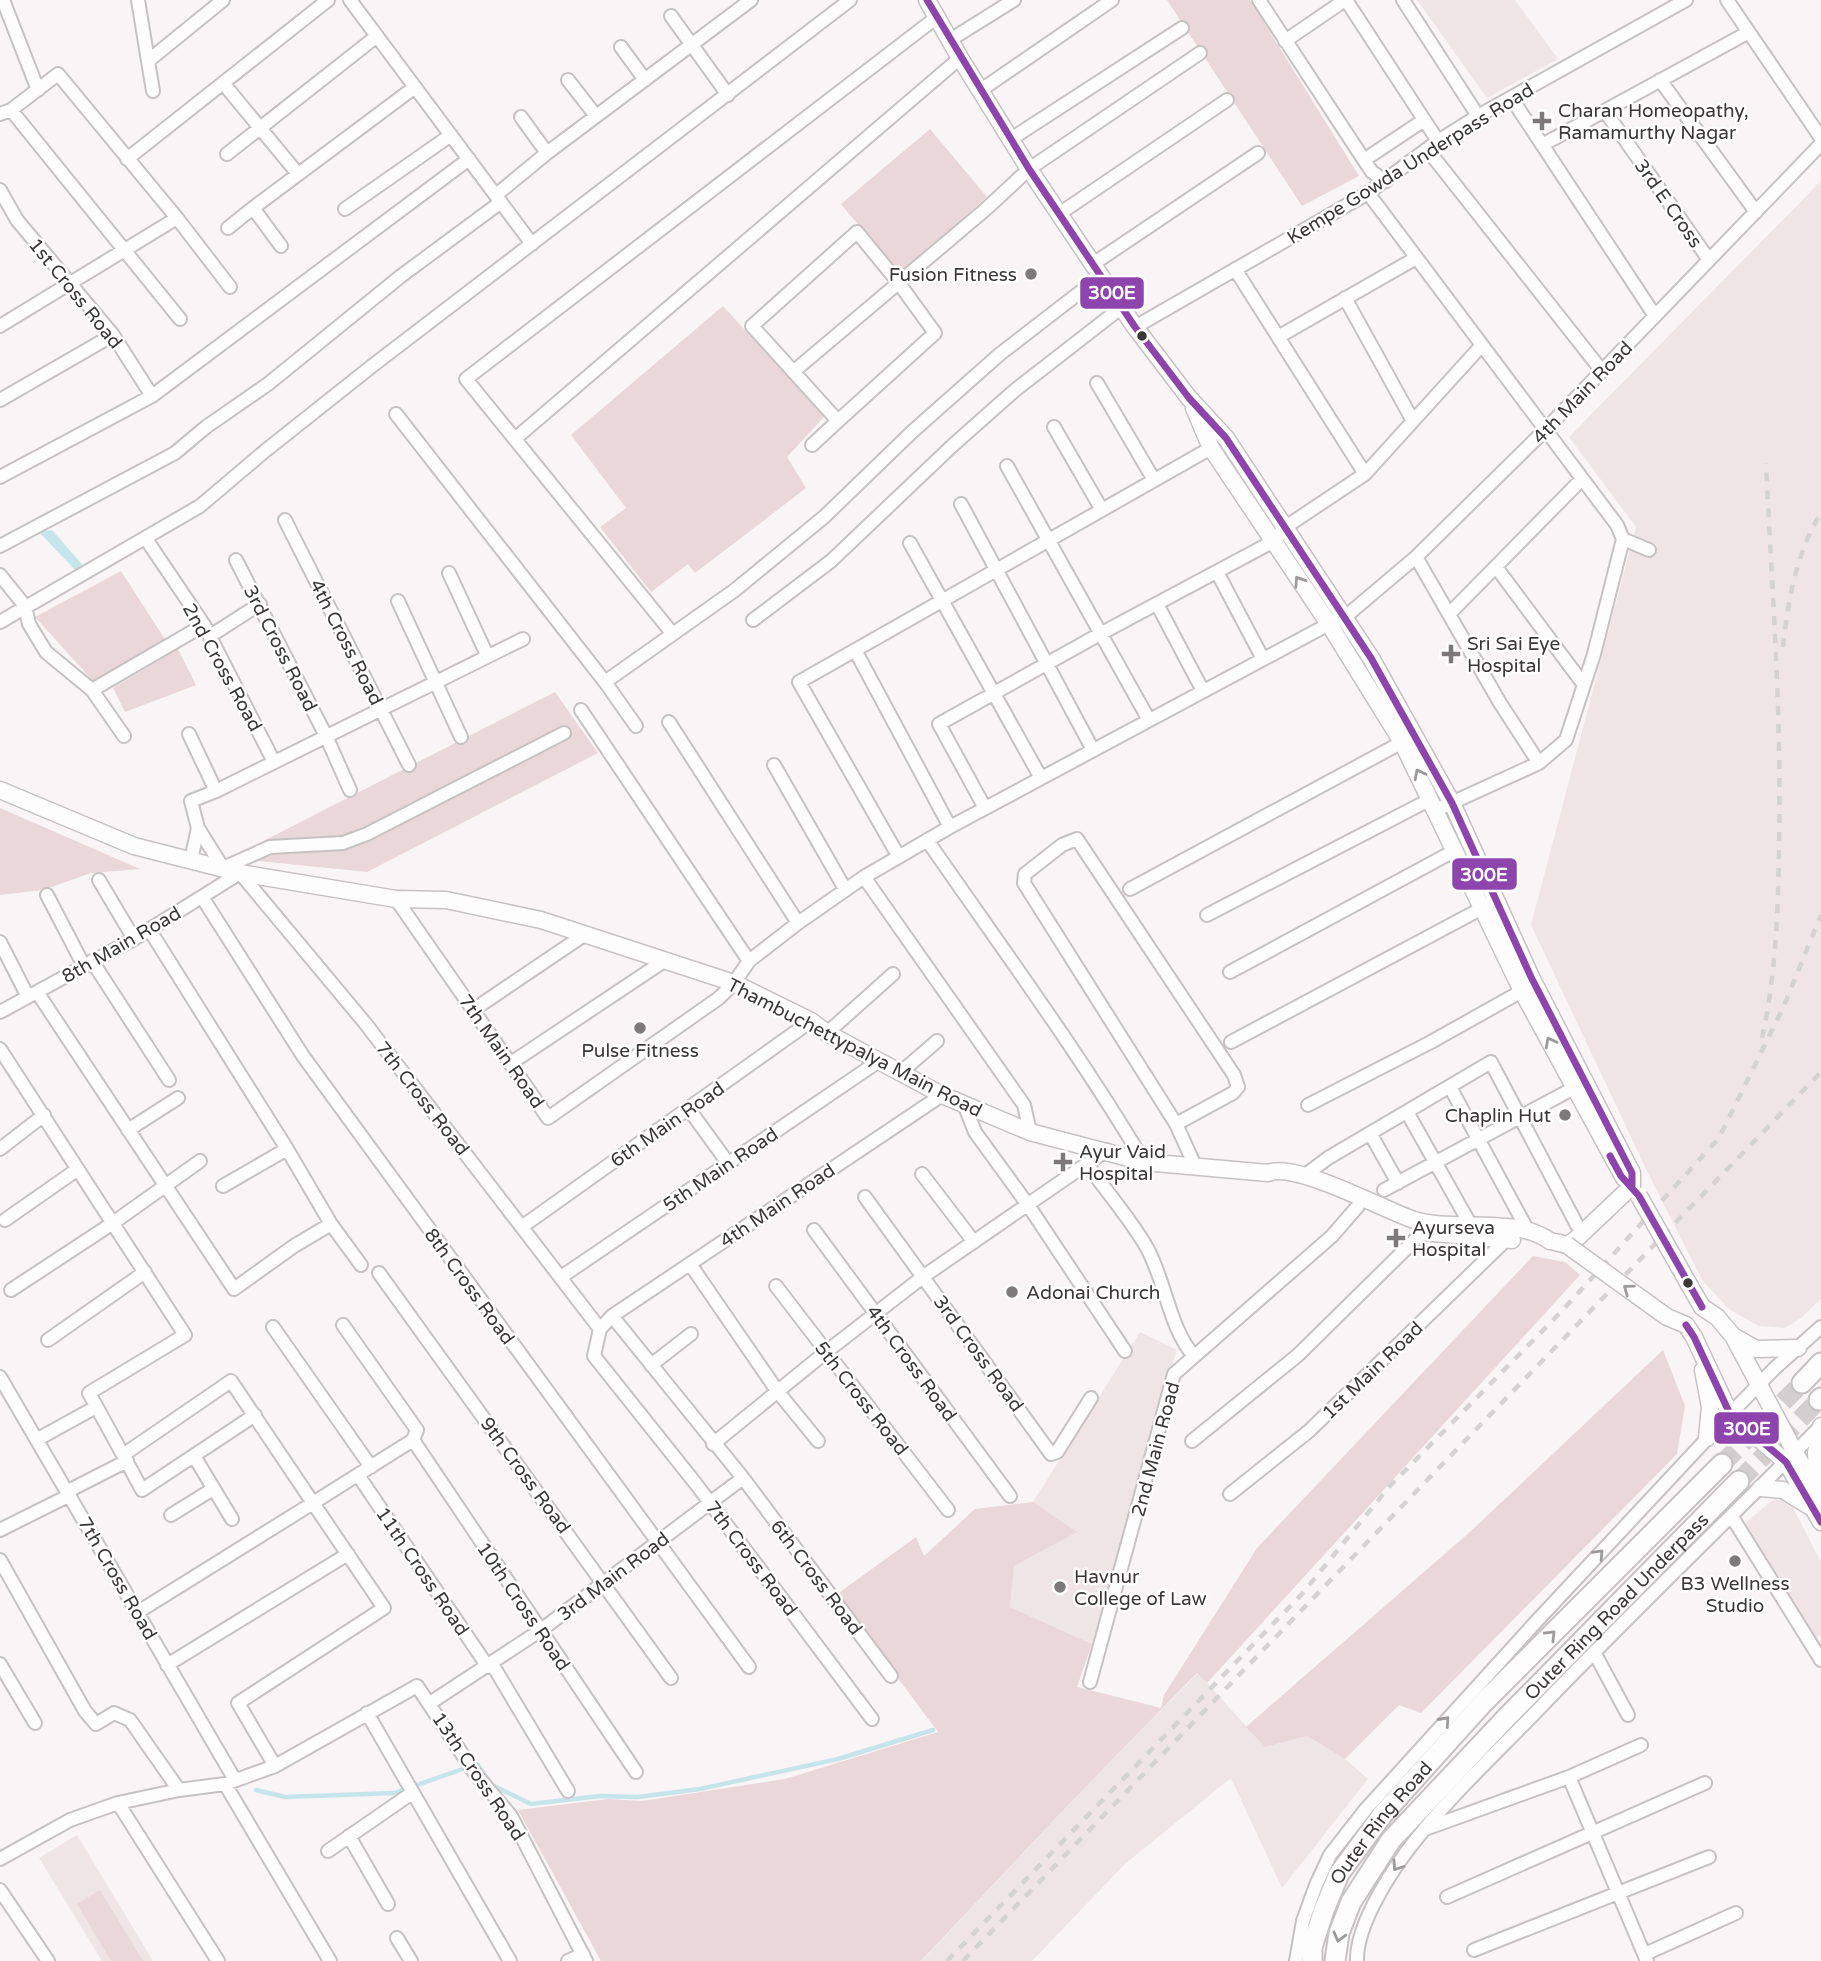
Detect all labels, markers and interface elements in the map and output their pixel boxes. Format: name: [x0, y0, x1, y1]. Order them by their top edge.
street label: Kempe Gowda Underpass Road: [1283, 79, 1538, 249]
place label: Charan Homeopathy, Ramamurthy Nagar: [1558, 100, 1749, 144]
marker: Charan Homeopathy, Ramamurthy Nagar: [1532, 111, 1552, 131]
street label: 3rd E Cross: [1630, 155, 1707, 252]
street label: 1st Cross Road: [24, 234, 126, 353]
place label: Fusion Fitness: [889, 264, 1017, 286]
marker: Fusion Fitness: [1023, 266, 1039, 282]
line badge: 300E: [1079, 276, 1145, 310]
text: 300E: [1088, 282, 1136, 304]
unlabelled marker: [1135, 329, 1149, 343]
street label: 4th Main Road: [1528, 337, 1637, 448]
street label: 4th Cross Road: [305, 576, 387, 709]
one-way arrow: [1295, 576, 1308, 589]
street label: 3rd Cross Road: [239, 582, 321, 715]
street label: 2nd Cross Road: [178, 600, 266, 735]
place label: Sri Sai Eye Hospital: [1467, 633, 1560, 677]
marker: Sri Sai Eye Hospital: [1441, 644, 1461, 664]
one-way arrow: [1413, 769, 1427, 782]
line badge: 300E: [1451, 857, 1518, 891]
text: 300E: [1460, 864, 1508, 886]
street label: 8th Main Road: [58, 902, 185, 988]
street label: Thambuchettypalya Main Road: [724, 974, 986, 1122]
street label: 7th Main Road: [454, 990, 549, 1113]
marker: Pulse Fitness: [632, 1020, 648, 1036]
street label: 7th Cross Road: [371, 1037, 473, 1160]
one-way arrow: [1544, 1037, 1558, 1050]
place label: Pulse Fitness: [581, 1040, 699, 1062]
street label: 6th Main Road: [606, 1077, 729, 1172]
place label: Chaplin Hut: [1445, 1105, 1551, 1127]
marker: Chaplin Hut: [1557, 1107, 1573, 1123]
street label: 5th Main Road: [659, 1123, 782, 1216]
place label: Ayur Vaid Hospital: [1079, 1141, 1166, 1185]
marker: Ayur Vaid Hospital: [1053, 1152, 1073, 1172]
street label: 4th Main Road: [716, 1159, 839, 1252]
place label: Ayurseva Hospital: [1412, 1217, 1495, 1261]
street label: 8th Cross Road: [420, 1224, 519, 1349]
marker: Ayurseva Hospital: [1386, 1228, 1406, 1248]
unlabelled marker: [1681, 1276, 1695, 1290]
place label: Adonai Church: [1026, 1282, 1160, 1304]
marker: Adonai Church: [1004, 1284, 1020, 1300]
one-way arrow: [1623, 1285, 1636, 1297]
street label: 3rd Cross Road: [929, 1291, 1028, 1416]
street label: 4th Cross Road: [862, 1301, 961, 1426]
street label: 1st Main Road: [1318, 1317, 1428, 1424]
street label: 5th Cross Road: [810, 1337, 912, 1460]
street label: 2nd Main Road: [1127, 1380, 1185, 1519]
line badge: 300E: [1713, 1411, 1780, 1445]
street label: 9th Cross Road: [476, 1413, 575, 1538]
text: 300E: [1723, 1418, 1771, 1440]
street label: 7th Cross Road: [701, 1497, 802, 1620]
street label: 11th Cross Road: [371, 1503, 473, 1640]
street label: Outer Ring Road Underpass: [1520, 1509, 1713, 1705]
street label: 7th Cross Road: [73, 1513, 161, 1644]
street label: 6th Cross Road: [766, 1516, 867, 1639]
street label: 3rd Main Road: [554, 1528, 674, 1626]
street label: 10th Cross Road: [472, 1538, 574, 1675]
one-way arrow: [1591, 1549, 1604, 1562]
marker: B3 Wellness Studio: [1727, 1553, 1743, 1569]
place label: Havnur College of Law: [1074, 1566, 1207, 1610]
place label: B3 Wellness Studio: [1680, 1573, 1790, 1617]
marker: Havnur College of Law: [1052, 1579, 1068, 1595]
one-way arrow: [1543, 1630, 1556, 1643]
street label: 13th Cross Road: [427, 1708, 529, 1845]
one-way arrow: [1437, 1716, 1450, 1729]
street label: Outer Ring Road: [1326, 1757, 1437, 1888]
one-way arrow: [1392, 1859, 1405, 1872]
one-way arrow: [1333, 1930, 1348, 1942]

